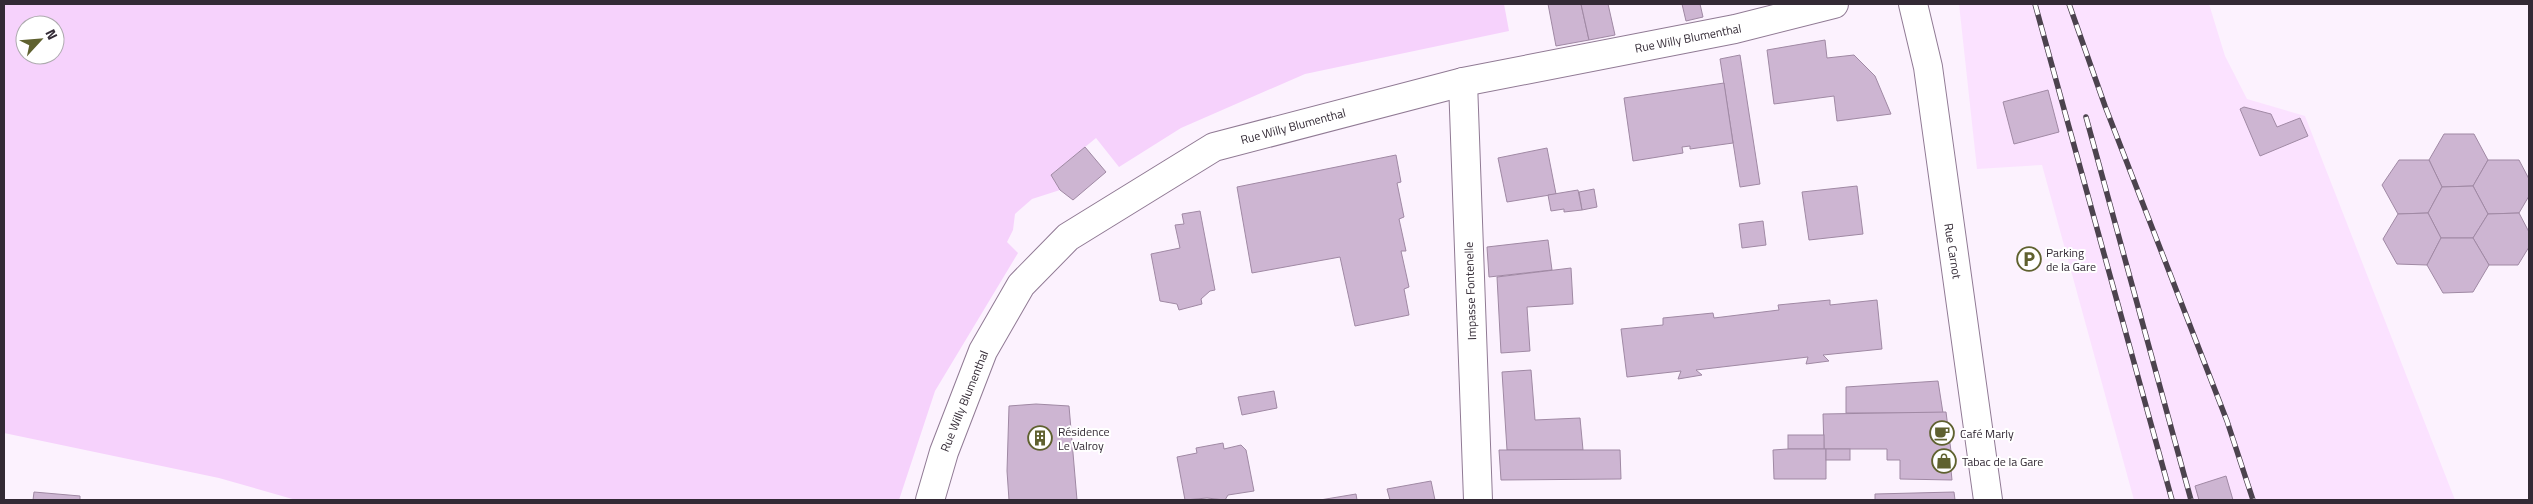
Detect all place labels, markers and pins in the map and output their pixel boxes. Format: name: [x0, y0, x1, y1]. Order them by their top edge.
place label: Parking de la Gare: [2046, 243, 2096, 276]
parking icon: Parking de la Gare: [2016, 246, 2042, 272]
cafe icon: Café Marly: [1929, 420, 1955, 446]
place label: Résidence Le Valroy: [1058, 422, 1110, 455]
place label: Café Marly: [1960, 424, 2014, 443]
building icon: Résidence Le Valroy: [1027, 425, 1053, 451]
shop icon: Tabac de la Gare: [1931, 448, 1957, 474]
place label: Tabac de la Gare: [1962, 452, 2043, 471]

